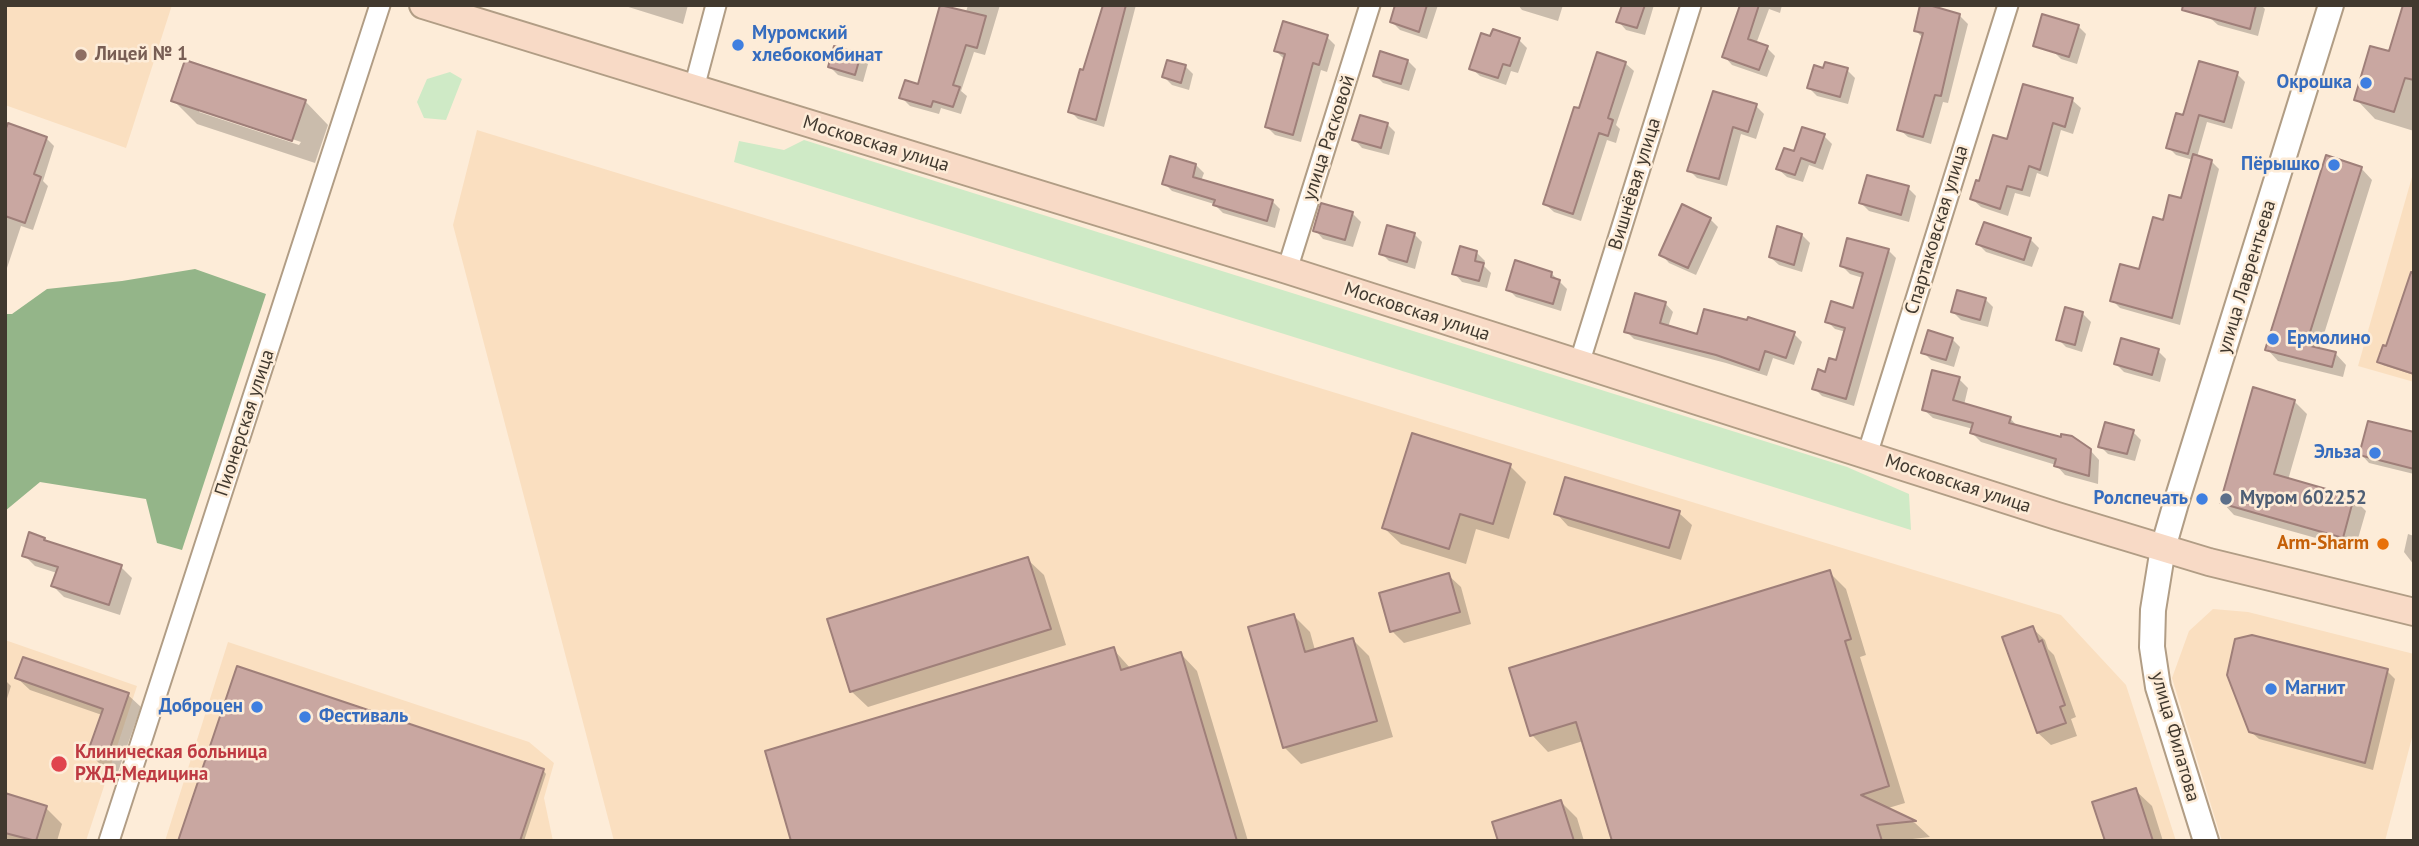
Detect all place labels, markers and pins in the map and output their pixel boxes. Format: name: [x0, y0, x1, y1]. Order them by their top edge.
place label: Муромский хлебокомбинат: [752, 23, 882, 67]
marker: Муромский хлебокомбинат: [730, 37, 746, 53]
place label: Лицей № 1: [95, 44, 188, 66]
marker: Лицей № 1: [73, 47, 89, 63]
place label: Окрошка: [2276, 72, 2352, 94]
marker: Окрошка: [2358, 75, 2374, 91]
place label: Пёрышко: [2241, 154, 2320, 176]
marker: Пёрышко: [2326, 157, 2342, 173]
place label: Ермолино: [2287, 328, 2371, 350]
marker: Ермолино: [2265, 331, 2281, 347]
place label: Эльза: [2314, 442, 2361, 464]
marker: Эльза: [2367, 445, 2383, 461]
place label: Ролспечать: [2094, 488, 2188, 510]
place label: Муром 602252: [2240, 488, 2367, 510]
marker: Ролспечать: [2194, 491, 2210, 507]
marker: Муром 602252: [2218, 491, 2234, 507]
place label: Arm-Sharm: [2277, 533, 2369, 555]
marker: Arm-Sharm: [2375, 536, 2391, 552]
place label: Магнит: [2285, 678, 2345, 700]
marker: Магнит: [2263, 681, 2279, 697]
place label: Доброцен: [159, 696, 243, 718]
marker: Доброцен: [249, 699, 265, 715]
place label: Фестиваль: [319, 706, 408, 728]
marker: Фестиваль: [297, 709, 313, 725]
place label: Клиническая больница РЖД-Медицина: [75, 742, 267, 786]
marker: Клиническая больница РЖД-Медицина: [49, 754, 69, 774]

